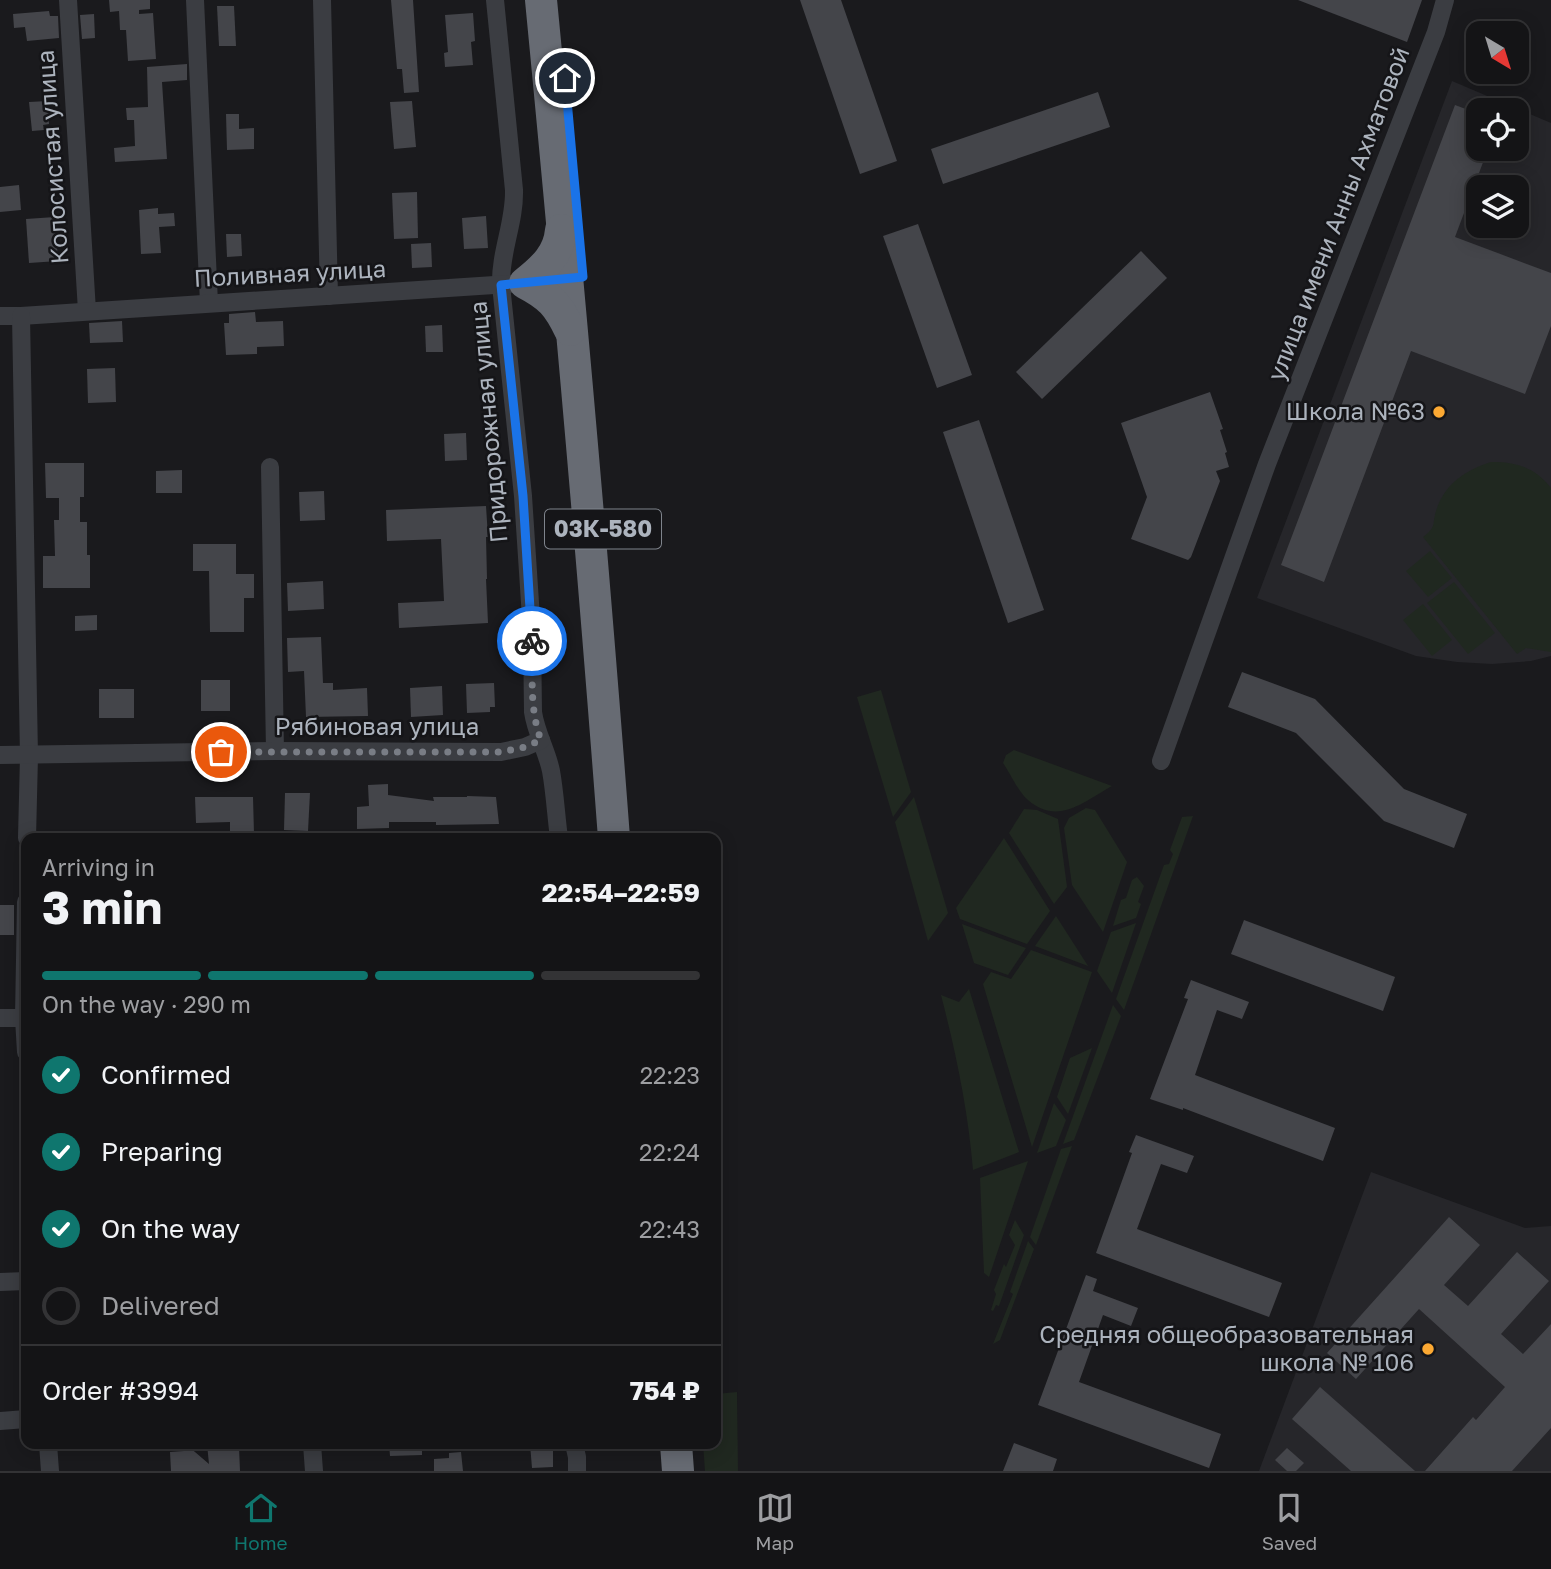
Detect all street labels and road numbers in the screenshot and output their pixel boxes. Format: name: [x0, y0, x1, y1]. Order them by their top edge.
street label: улица имени Анны Ахматовой: [1260, 42, 1415, 384]
street label: Колосистая улица: [30, 49, 73, 265]
street label: Поливная улица: [193, 253, 387, 292]
street label: Придорожная улица: [462, 300, 513, 544]
road number: 03К-580: [545, 509, 661, 548]
street label: Рябиновая улица: [275, 711, 479, 740]

